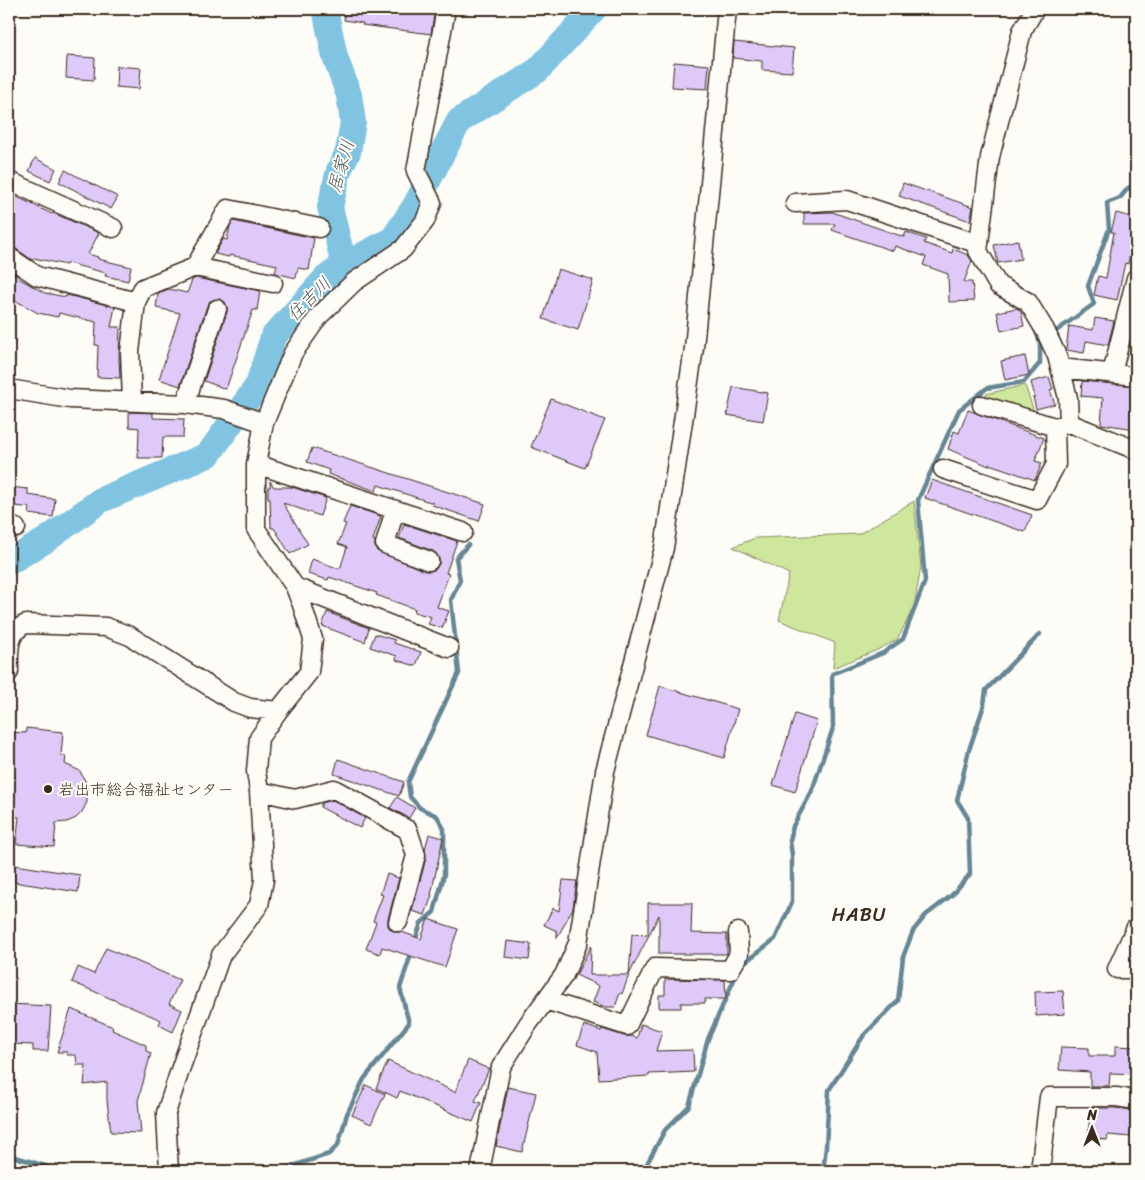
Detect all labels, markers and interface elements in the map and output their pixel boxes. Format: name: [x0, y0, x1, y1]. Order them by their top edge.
water label: 居家川: [318, 136, 364, 196]
water label: 住吉川: [279, 269, 339, 329]
place label: 岩出市総合福祉センター: [58, 775, 233, 804]
marker: 岩出市総合福祉センター: [42, 783, 54, 795]
district label: HABU: [832, 898, 886, 931]
north arrow: [1068, 1102, 1118, 1152]
text: N: [1086, 1103, 1097, 1128]

